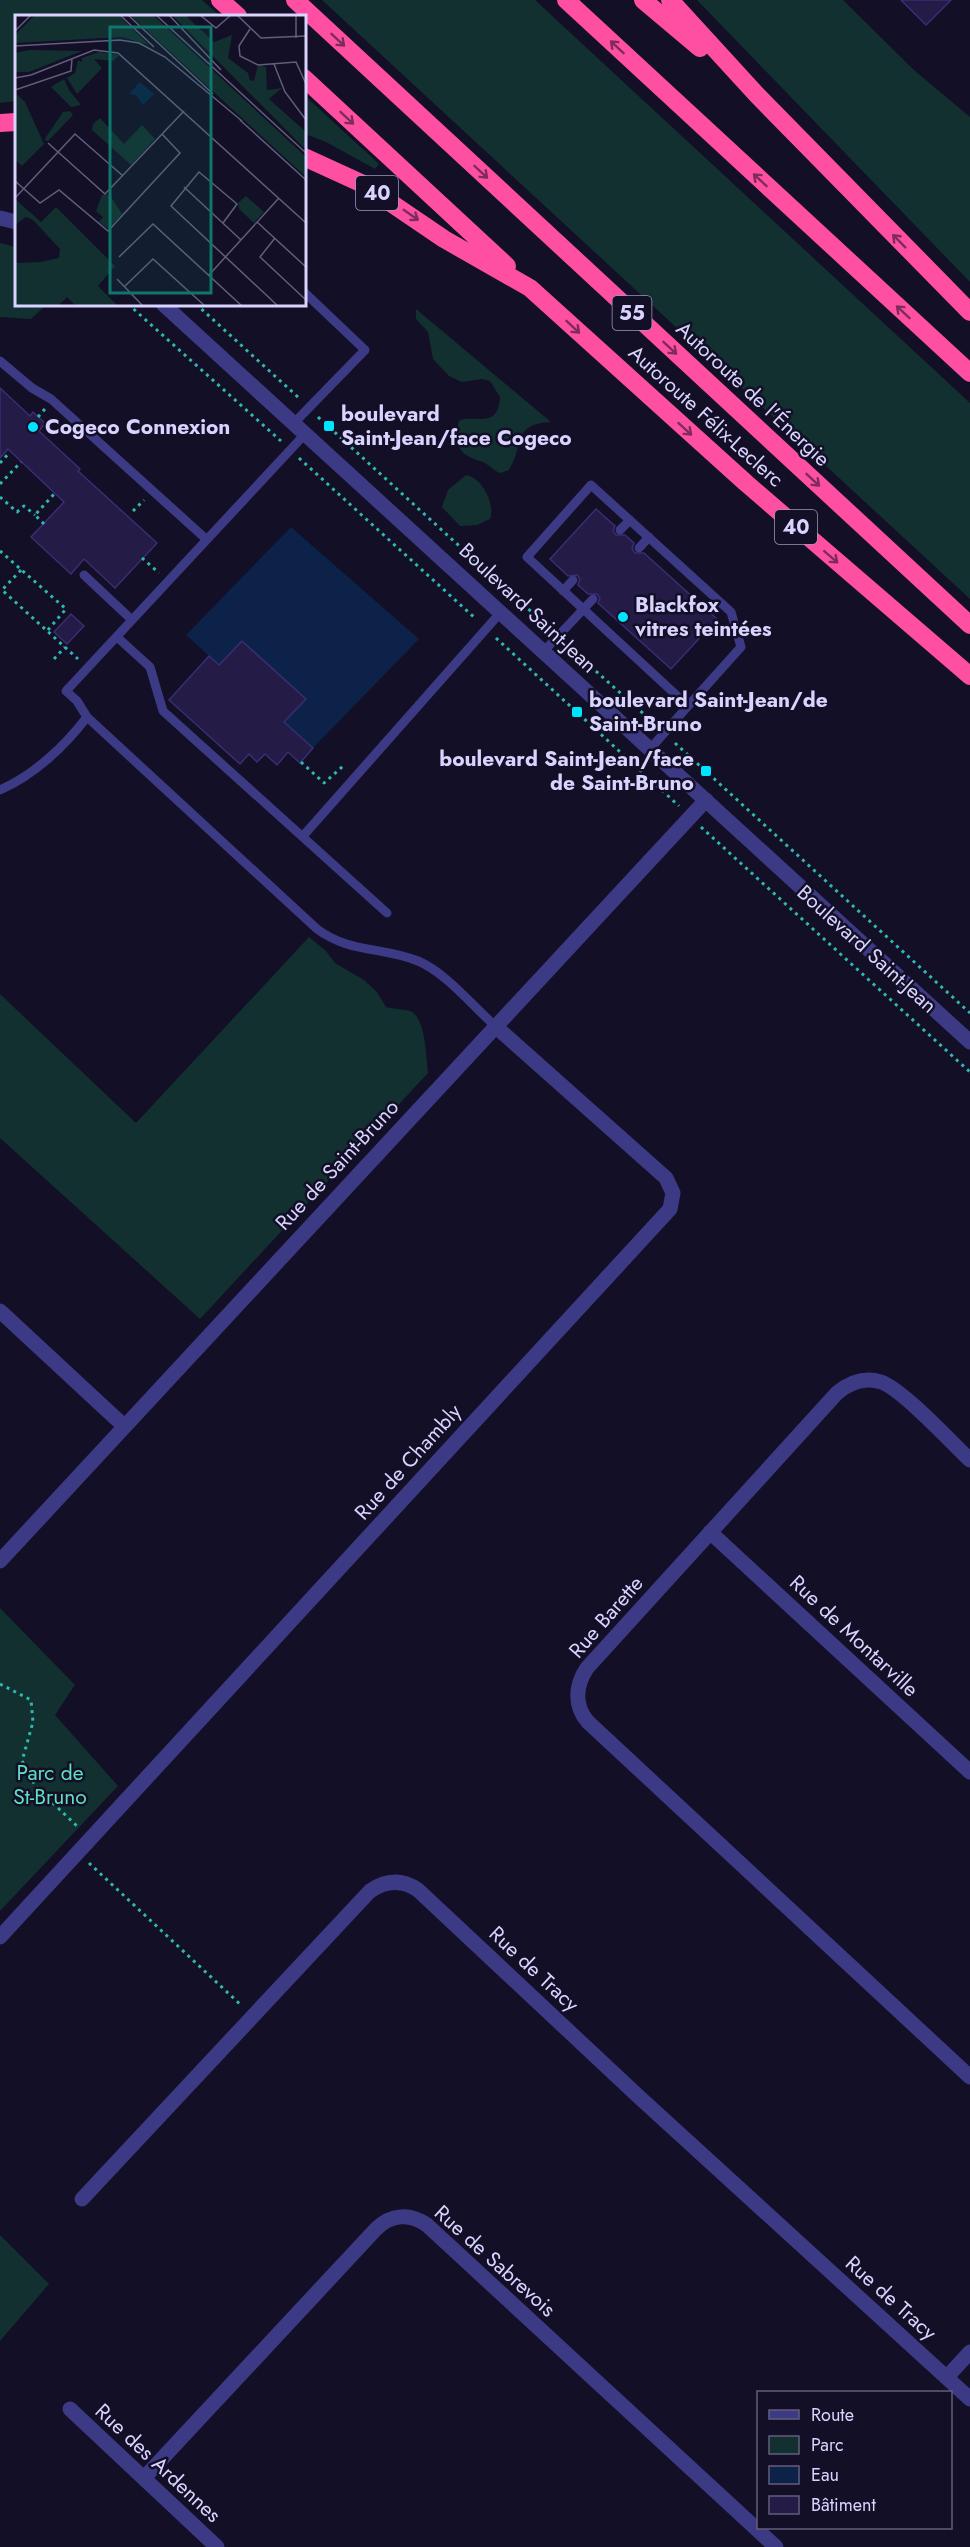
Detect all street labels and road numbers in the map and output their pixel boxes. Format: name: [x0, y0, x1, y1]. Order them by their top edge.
road number: 40: [356, 176, 398, 210]
road number: 55: [612, 296, 652, 330]
street label: Autoroute de l'Énergie: [669, 315, 837, 474]
street label: Autoroute Félix-Leclerc: [622, 338, 790, 494]
road number: 40: [775, 510, 817, 544]
street label: Boulevard Saint-Jean: [452, 536, 604, 680]
street label: Boulevard Saint-Jean: [790, 878, 944, 1020]
street label: Rue de Saint-Bruno: [268, 1093, 406, 1237]
street label: Rue de Chambly: [348, 1397, 469, 1527]
street label: Rue de Montarville: [783, 1568, 925, 1704]
street label: Rue Barette: [562, 1569, 650, 1665]
street label: Rue de Tracy: [482, 1919, 586, 2019]
street label: Rue de Sabrevois: [428, 2198, 562, 2324]
street label: Rue de Tracy: [839, 2249, 944, 2348]
street label: Rue des Ardennes: [88, 2397, 228, 2529]

